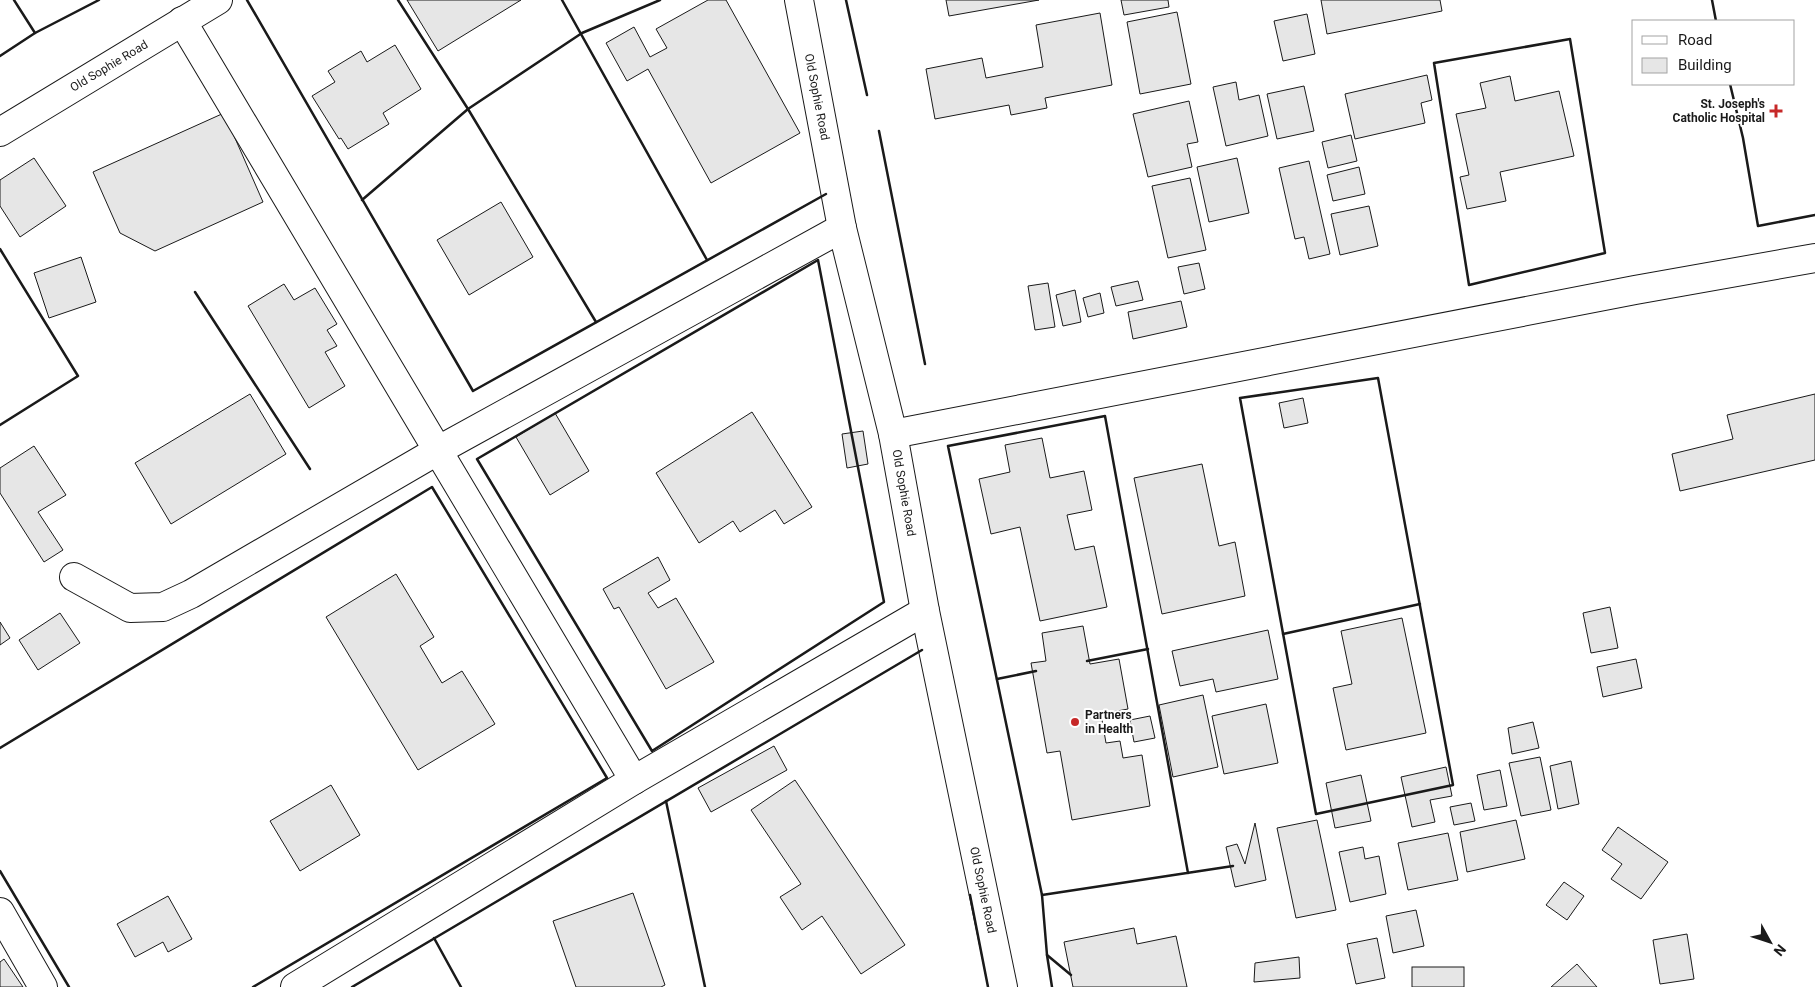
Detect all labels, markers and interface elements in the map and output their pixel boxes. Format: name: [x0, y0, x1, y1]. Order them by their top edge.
legend: [1632, 20, 1795, 85]
text: Road: [1678, 31, 1712, 49]
street label: Old Sophie Road: [68, 37, 150, 95]
street label: Old Sophie Road: [802, 52, 832, 142]
text: Building: [1678, 56, 1732, 74]
place label: St. Joseph's Catholic Hospital: [1673, 97, 1765, 125]
marker: St. Joseph's Catholic Hospital: [1769, 104, 1783, 118]
street label: Old Sophie Road: [889, 448, 919, 538]
place label: Partners in Health: [1085, 708, 1133, 736]
marker: Partners in Health: [1069, 716, 1081, 728]
street label: Old Sophie Road: [967, 845, 999, 935]
north arrow: [1745, 917, 1795, 967]
text: N: [1771, 941, 1789, 959]

